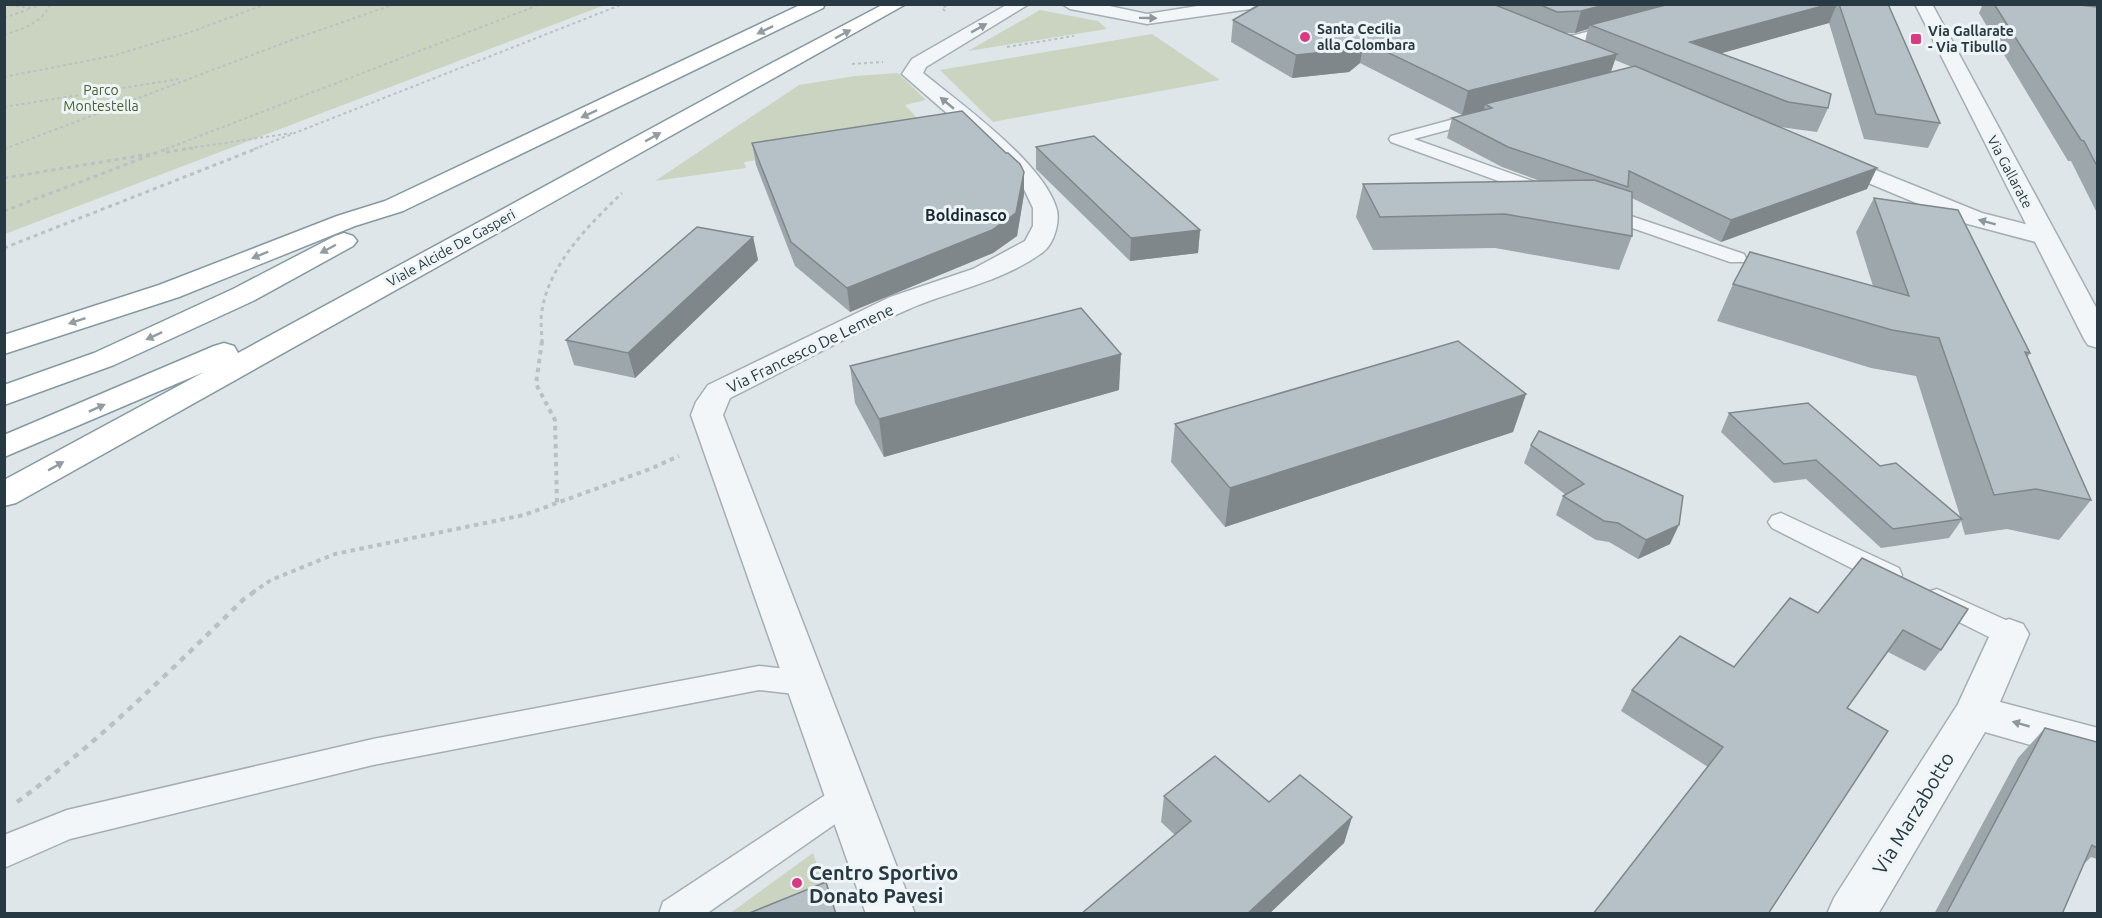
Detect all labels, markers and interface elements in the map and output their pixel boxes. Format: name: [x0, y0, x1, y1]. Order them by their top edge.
one-way arrow: [1138, 13, 1157, 23]
place label: Santa Cecilia alla Colombara: [1317, 21, 1415, 53]
one-way arrow: [970, 23, 987, 33]
place label: Via Gallarate - Via Tibullo: [1928, 23, 2014, 55]
one-way arrow: [756, 26, 773, 35]
one-way arrow: [834, 29, 852, 39]
marker: Santa Cecilia alla Colombara: [1298, 30, 1312, 44]
marker: Via Gallarate - Via Tibullo: [1909, 32, 1923, 46]
park label: Parco Montestella: [63, 82, 139, 114]
one-way arrow: [940, 97, 955, 110]
one-way arrow: [580, 110, 597, 119]
one-way arrow: [645, 131, 661, 142]
street label: Via Gallarate: [1984, 133, 2036, 211]
street label: Viale Alcide De Gasperi: [384, 206, 518, 290]
district label: Boldinasco: [925, 206, 1007, 224]
one-way arrow: [1977, 216, 1996, 226]
one-way arrow: [319, 244, 336, 254]
one-way arrow: [251, 250, 269, 260]
street label: Via Francesco De Lemene: [724, 300, 896, 396]
one-way arrow: [68, 317, 86, 327]
one-way arrow: [145, 332, 162, 341]
one-way arrow: [89, 403, 106, 412]
one-way arrow: [48, 461, 65, 471]
one-way arrow: [2012, 719, 2030, 729]
street label: Via Marzabotto: [1867, 748, 1959, 878]
place label: Centro Sportivo Donato Pavesi: [809, 861, 958, 907]
marker: Centro Sportivo Donato Pavesi: [790, 876, 804, 890]

